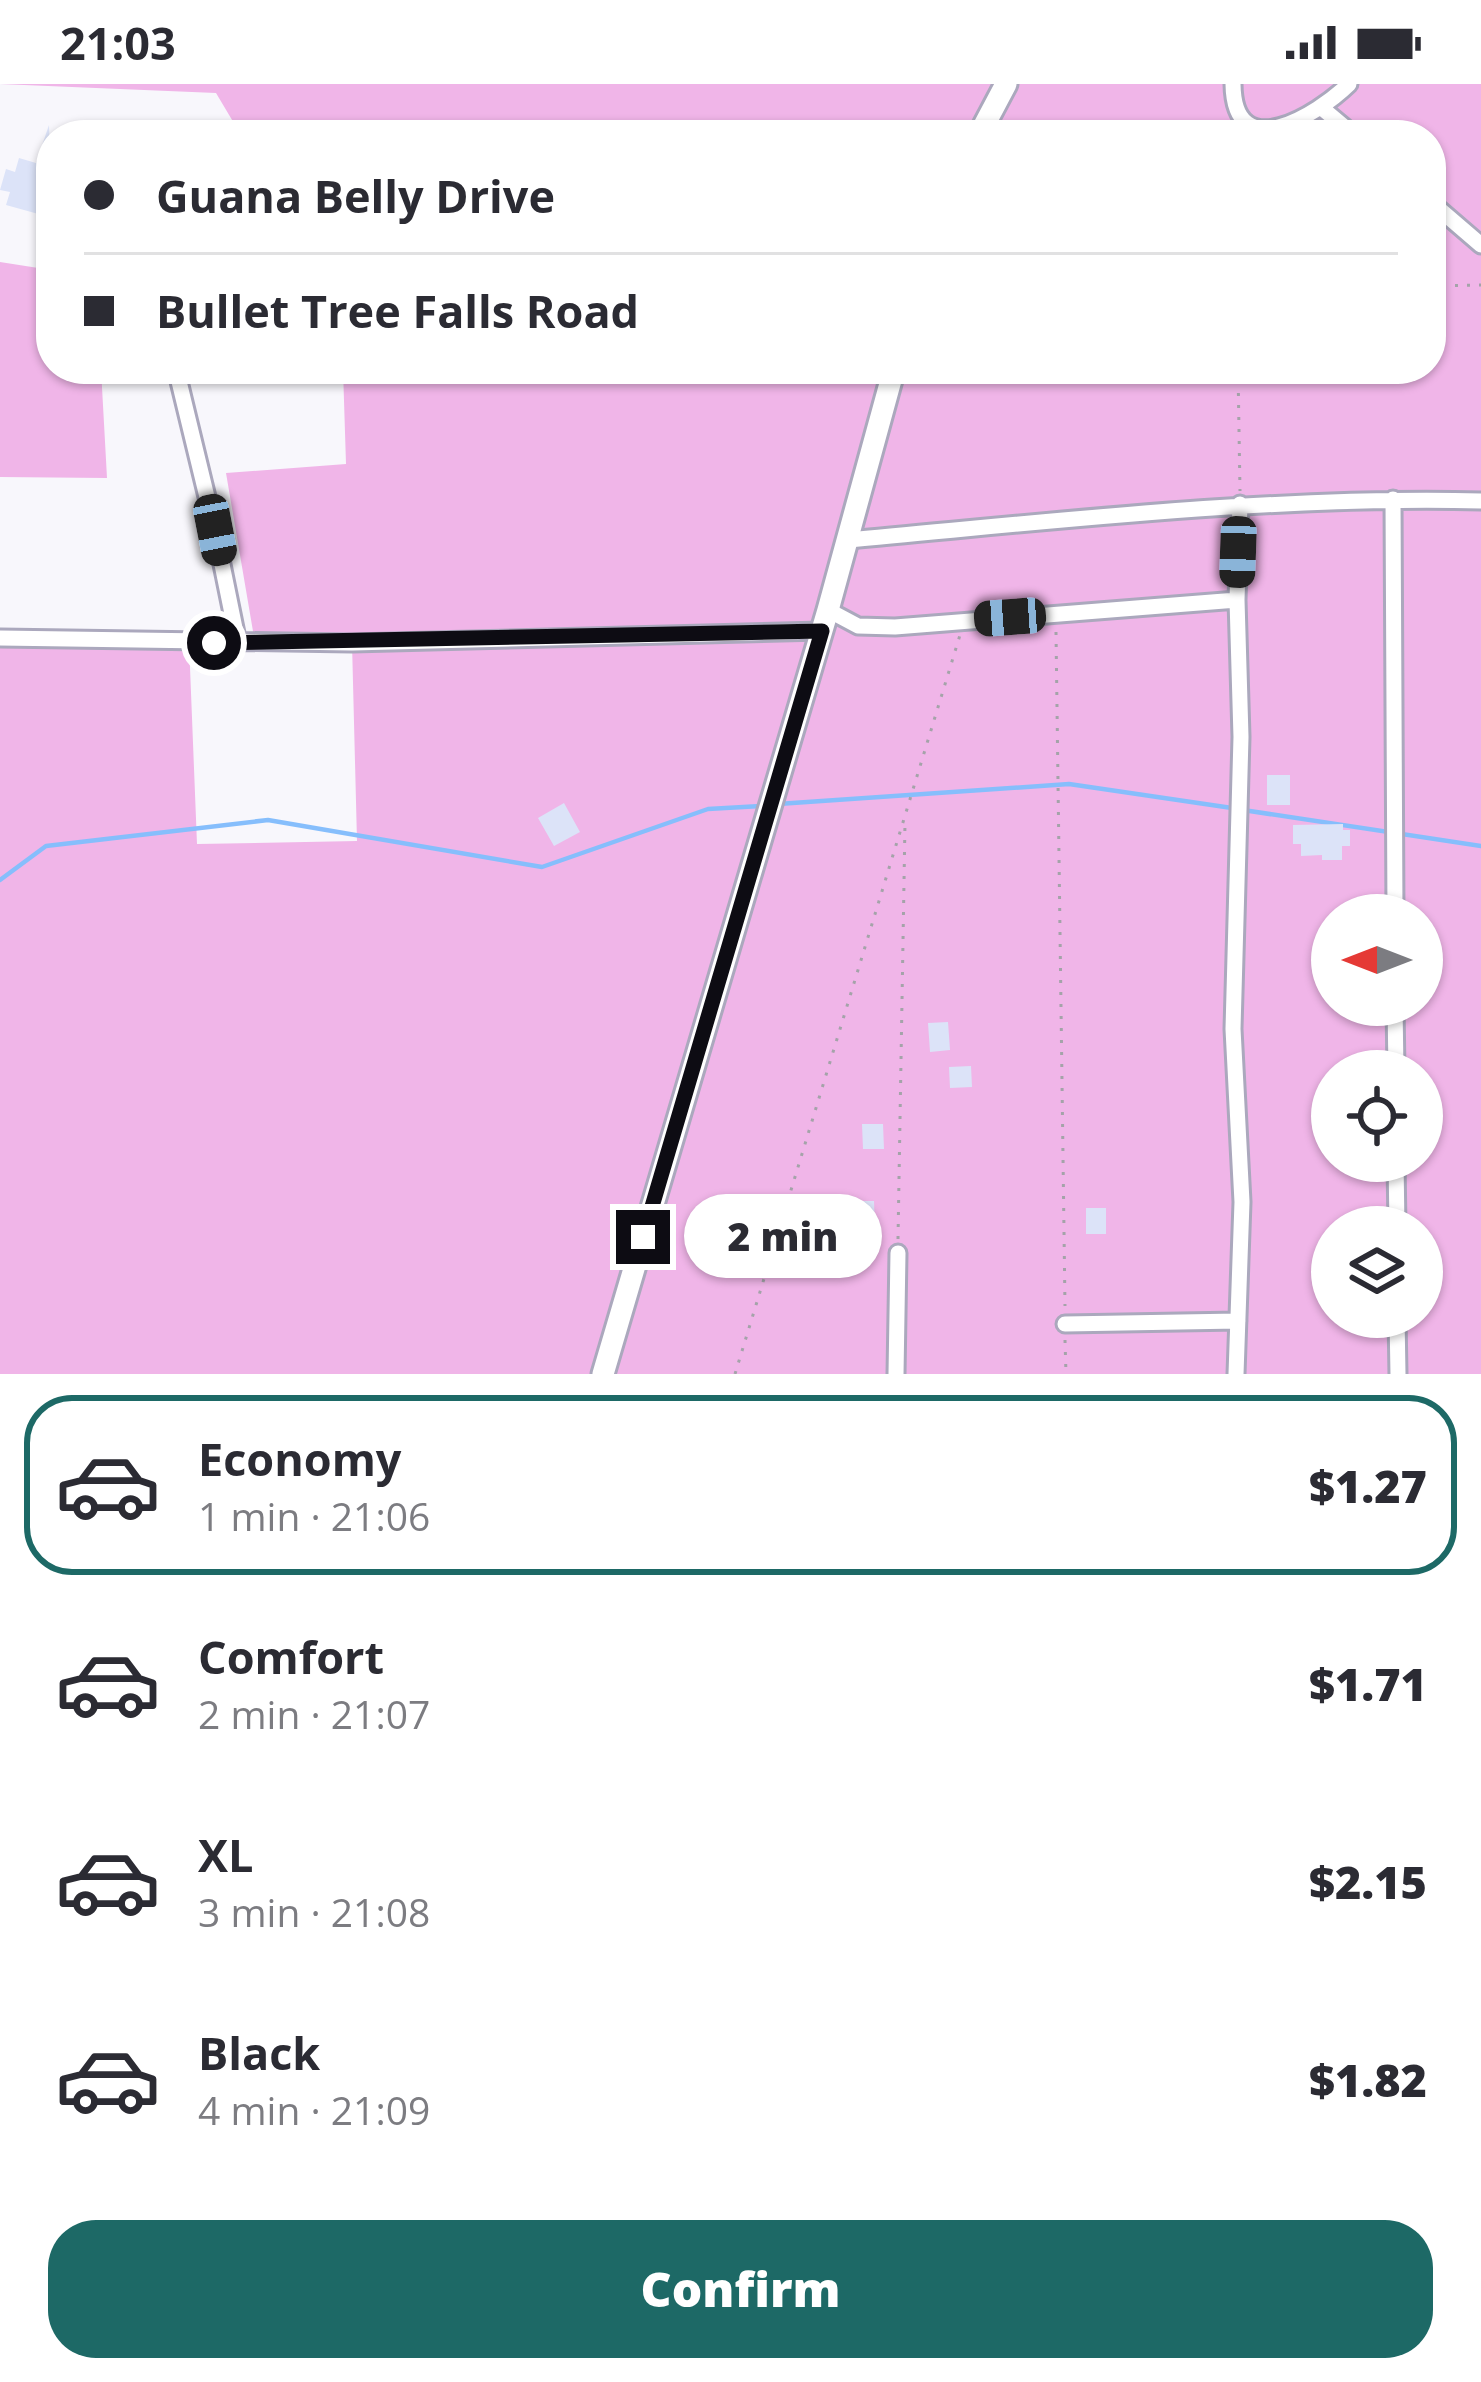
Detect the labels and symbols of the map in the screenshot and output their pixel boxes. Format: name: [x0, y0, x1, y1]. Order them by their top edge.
car: [190, 491, 240, 569]
car: [1219, 515, 1257, 589]
car: [973, 597, 1047, 637]
route start: [187, 616, 241, 670]
north arrow: [1311, 894, 1443, 1026]
callout: 2 min: [685, 1195, 883, 1279]
route end: [616, 1210, 670, 1264]

